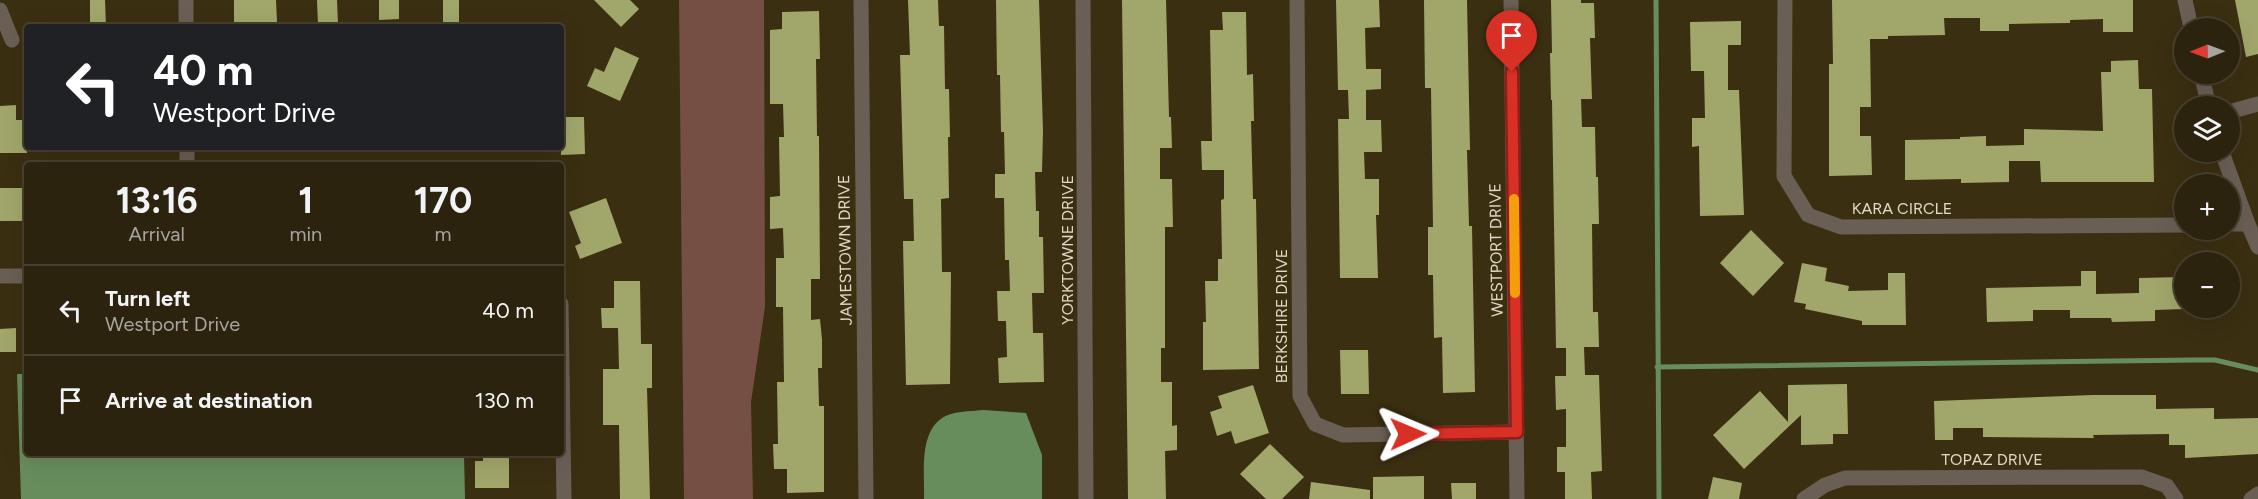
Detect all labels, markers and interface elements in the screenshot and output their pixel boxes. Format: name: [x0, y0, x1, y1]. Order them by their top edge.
pin: [1486, 10, 1537, 72]
north arrow: [2174, 18, 2240, 84]
map controls: [2174, 18, 2240, 318]
icon: arrive: [1495, 19, 1528, 52]
text: 40 m: [153, 45, 253, 96]
icon: left: [54, 48, 132, 126]
text: Westport Drive: [153, 96, 335, 129]
button: layers: [2174, 96, 2240, 162]
button: +: [2174, 174, 2240, 240]
street label: JAMESTOWN DRIVE: [834, 175, 856, 325]
street label: YORKTOWNE DRIVE: [1058, 175, 1077, 325]
text: 13:16: [116, 179, 198, 222]
text: 1: [298, 179, 313, 222]
text: 170: [414, 179, 472, 222]
street label: WESTPORT DRIVE: [1485, 183, 1507, 317]
street label: KARA CIRCLE: [1852, 199, 1952, 218]
text: Arrival: [128, 222, 185, 246]
text: min: [289, 222, 322, 246]
text: m: [435, 222, 452, 246]
street label: BERKSHIRE DRIVE: [1272, 249, 1291, 383]
button: −: [2174, 252, 2240, 318]
text: Turn left: [105, 285, 191, 312]
icon: left: [54, 294, 87, 327]
text: 40 m: [482, 297, 534, 324]
text: Westport Drive: [105, 312, 240, 336]
icon: arrive: [54, 384, 87, 417]
text: Arrive at destination: [105, 387, 313, 414]
text: 130 m: [475, 387, 534, 414]
position arrow: [1376, 402, 1440, 466]
street label: TOPAZ DRIVE: [1941, 450, 2043, 469]

